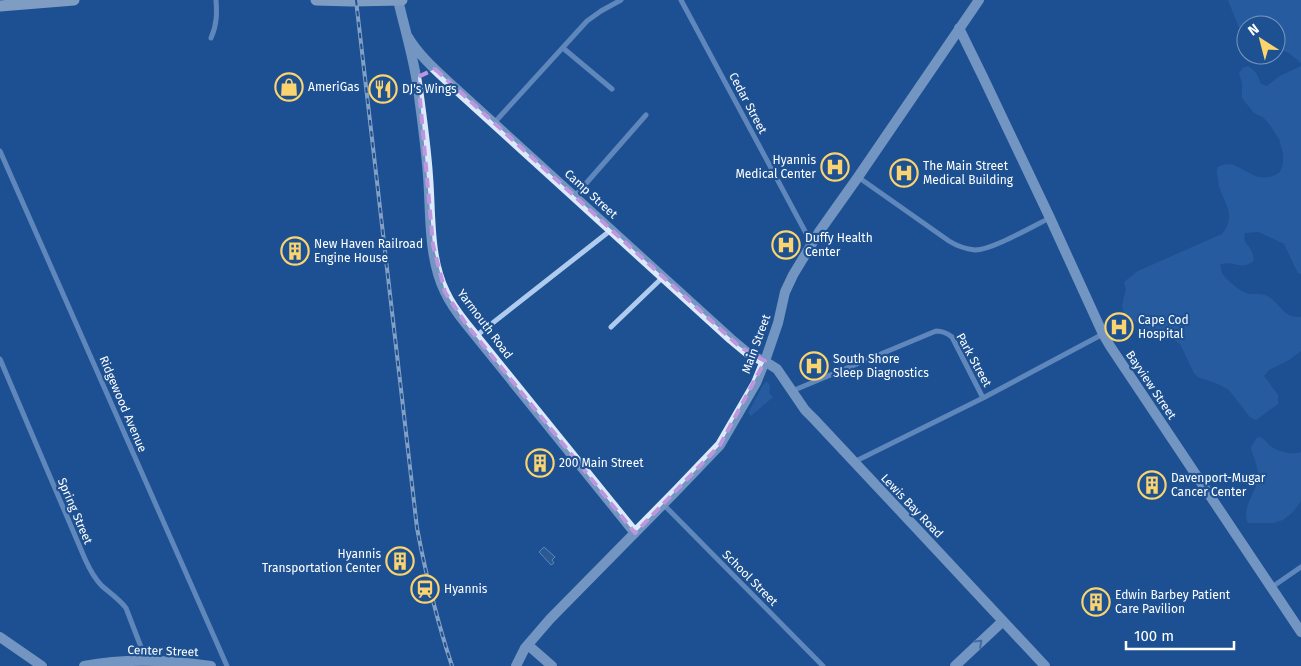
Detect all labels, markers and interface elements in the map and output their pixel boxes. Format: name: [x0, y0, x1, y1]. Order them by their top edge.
north arrow: [1236, 15, 1286, 65]
text: N: [1245, 20, 1262, 39]
street label: Cedar Street: [726, 70, 770, 136]
shop icon: AmeriGas: [274, 72, 304, 102]
restaurant icon: DJ's Wings: [368, 74, 398, 104]
place label: AmeriGas: [308, 80, 360, 94]
place label: DJ's Wings: [402, 82, 457, 96]
hospital icon: Hyannis Medical Center: [820, 152, 850, 182]
place label: Hyannis Medical Center: [735, 153, 816, 181]
hospital icon: The Main Street Medical Building: [889, 158, 919, 188]
place label: The Main Street Medical Building: [923, 159, 1014, 187]
street label: Camp Street: [562, 167, 621, 222]
hospital icon: Duffy Health Center: [771, 230, 801, 260]
place label: Duffy Health Center: [805, 231, 873, 259]
building icon: New Haven Railroad Engine House: [280, 236, 310, 266]
place label: New Haven Railroad Engine House: [314, 237, 423, 265]
street label: Yarmouth Road: [454, 287, 516, 361]
street label: Main Street: [739, 312, 773, 376]
hospital icon: Cape Cod Hospital: [1104, 312, 1134, 342]
place label: Cape Cod Hospital: [1138, 313, 1189, 341]
street label: Park Street: [953, 331, 995, 390]
street label: Bayview Street: [1123, 348, 1179, 423]
hospital icon: South Shore Sleep Diagnostics: [799, 351, 829, 381]
place label: South Shore Sleep Diagnostics: [833, 352, 929, 380]
street label: Ridgewood Avenue: [96, 354, 150, 454]
building icon: 200 Main Street: [525, 448, 555, 478]
place label: 200 Main Street: [559, 456, 644, 470]
building icon: Davenport-Mugar Cancer Center: [1137, 470, 1167, 500]
street label: Lewis Bay Road: [878, 471, 946, 541]
place label: Davenport-Mugar Cancer Center: [1171, 471, 1266, 499]
street label: Spring Street: [55, 476, 96, 547]
building icon: Hyannis Transportation Center: [385, 546, 415, 576]
place label: Hyannis Transportation Center: [262, 547, 381, 575]
street label: School Street: [719, 547, 781, 609]
station icon: Hyannis: [410, 574, 440, 604]
place label: Hyannis: [444, 582, 488, 596]
building icon: Edwin Barbey Patient Care Pavilion: [1081, 587, 1111, 617]
place label: Edwin Barbey Patient Care Pavilion: [1115, 588, 1231, 616]
scale bar: [1126, 618, 1234, 650]
text: 100 m: [1134, 627, 1174, 645]
one-way arrow: [974, 640, 983, 649]
street label: Center Street: [127, 643, 199, 659]

